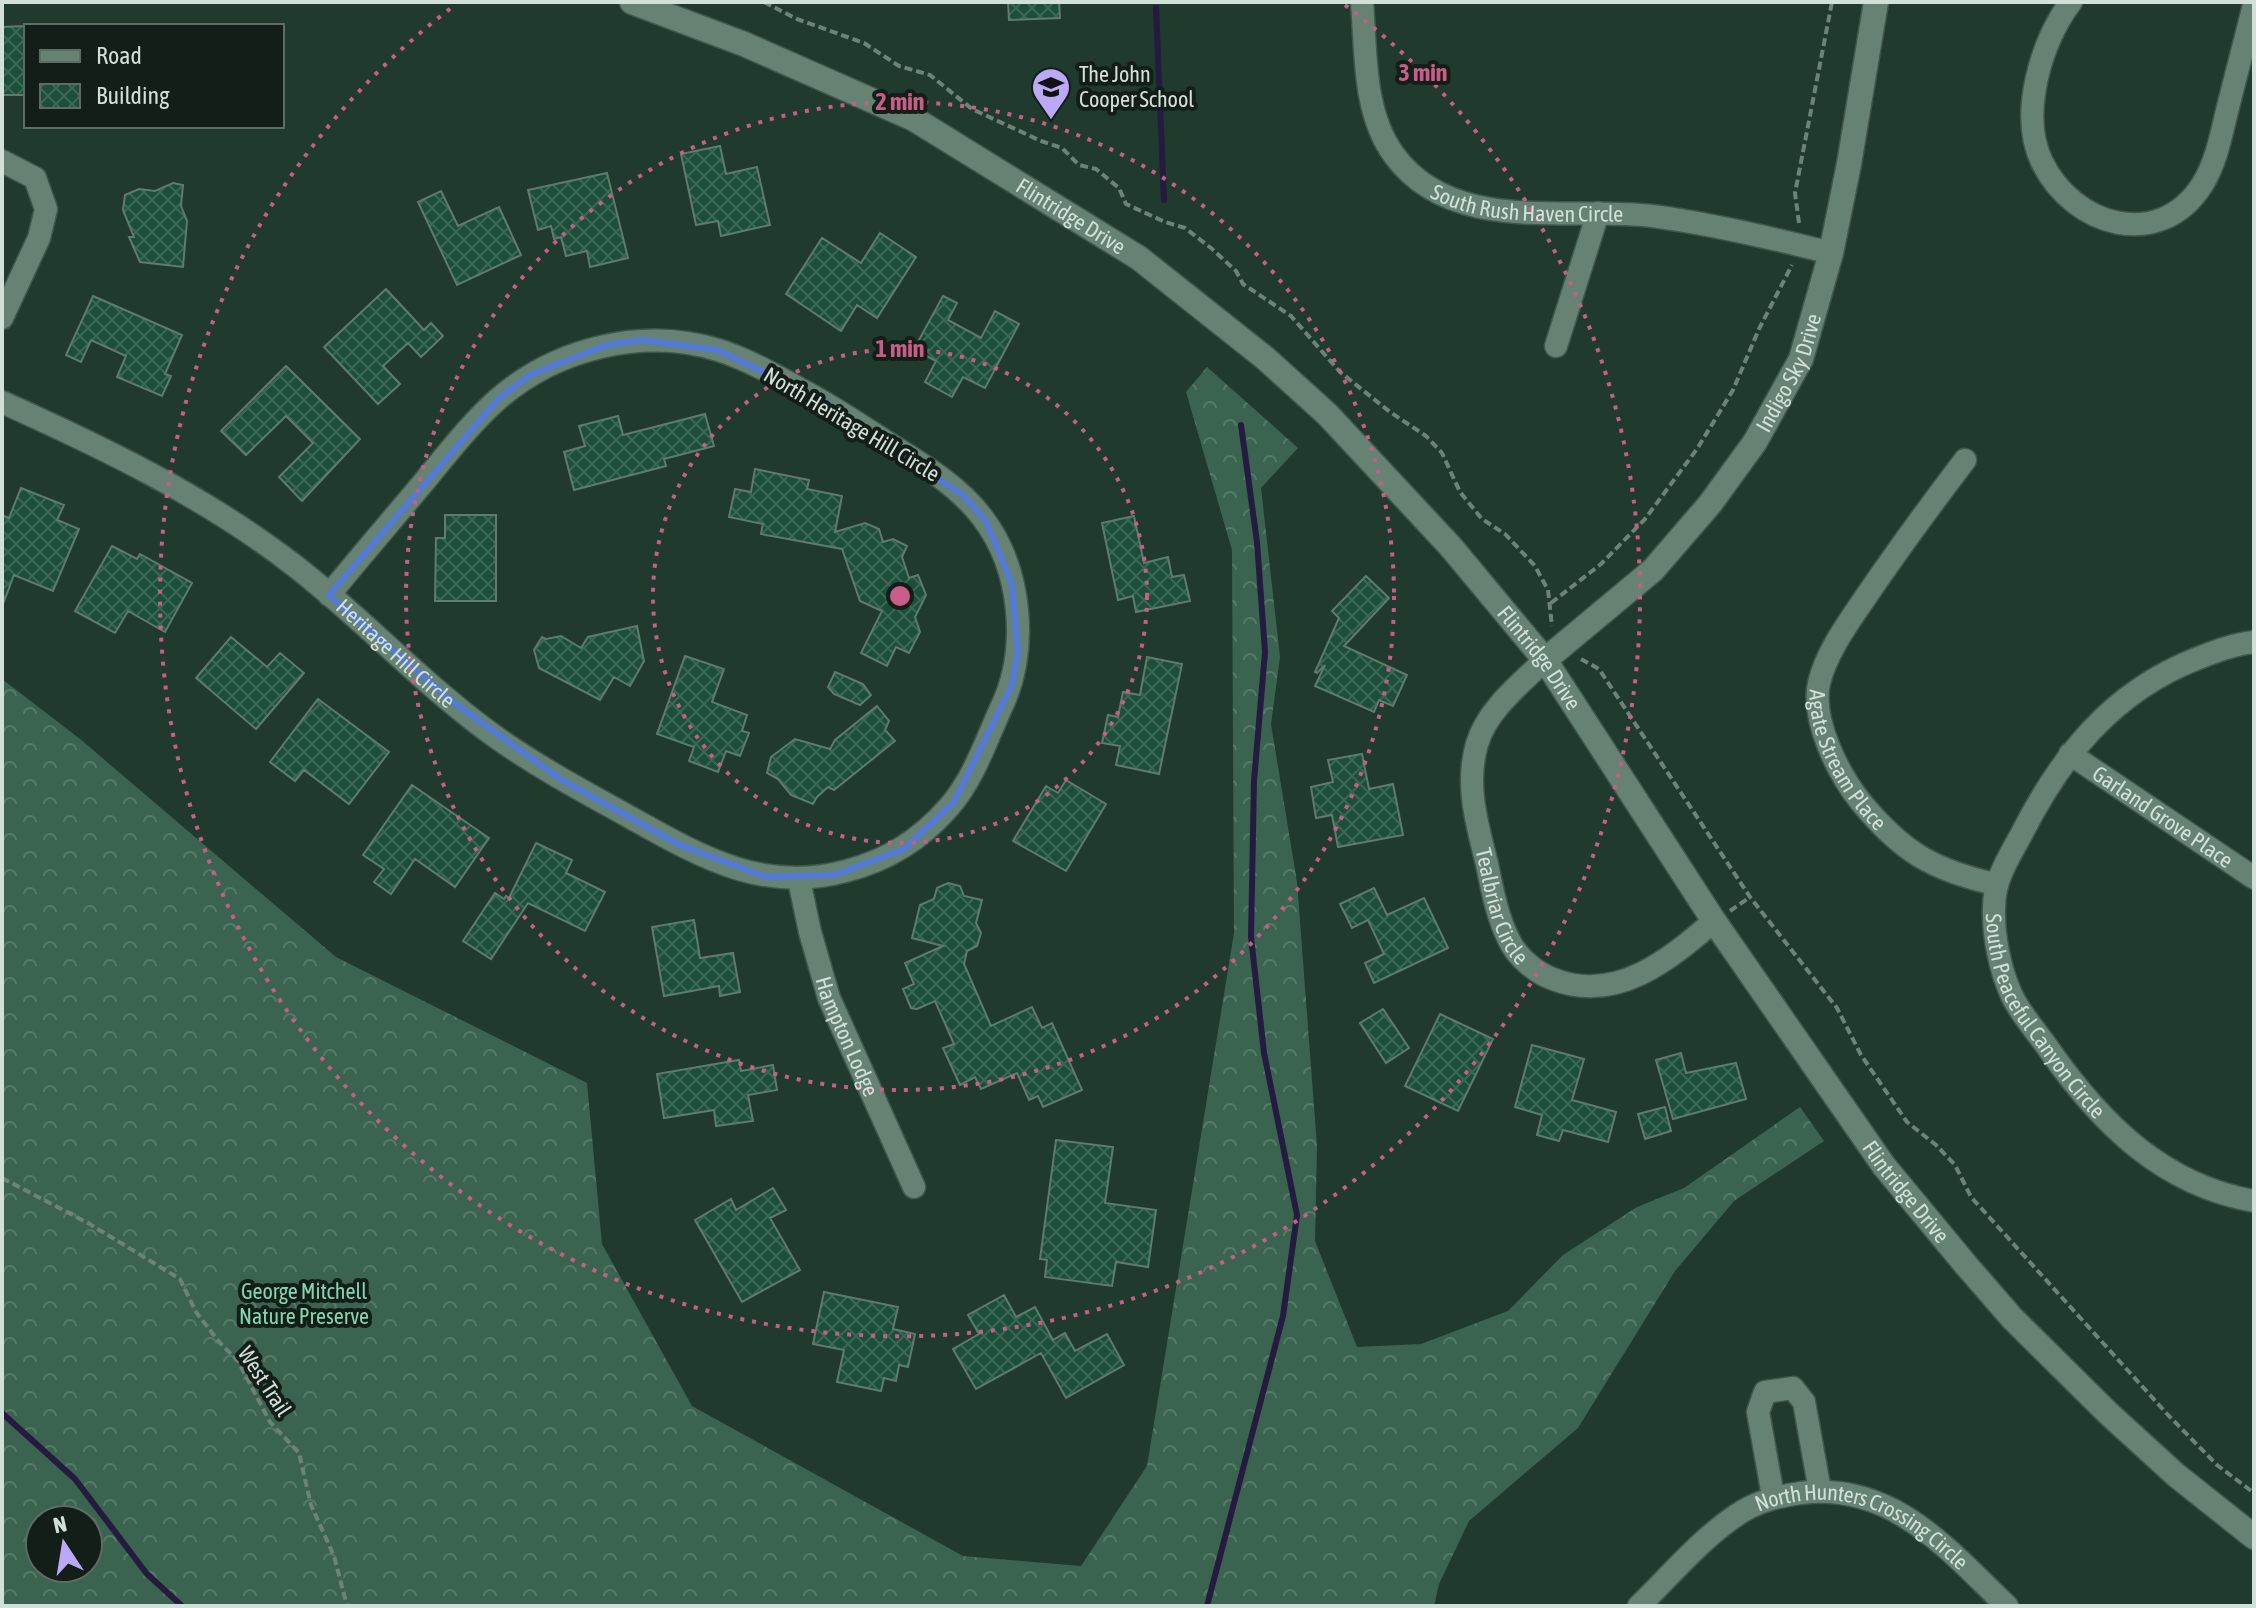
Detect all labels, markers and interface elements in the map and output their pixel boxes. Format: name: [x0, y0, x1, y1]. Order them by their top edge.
legend: [24, 24, 284, 128]
text: Road: [96, 42, 142, 69]
text: 3 min: [1398, 59, 1448, 86]
place label: The John Cooper School: [1079, 61, 1194, 112]
school or university icon: The John Cooper School: [1030, 66, 1072, 121]
text: Building: [96, 82, 170, 109]
text: 2 min: [875, 88, 925, 115]
street label: Flintridge Drive: [1012, 172, 1130, 260]
street label: South Rush Haven Circle: [1427, 178, 1624, 227]
street label: Indigo Sky Drive: [1750, 311, 1826, 436]
text: 1 min: [875, 335, 925, 362]
street label: North Heritage Hill Circle: [759, 361, 945, 487]
centre of rings: [886, 582, 914, 610]
street label: Heritage Hill Circle: [331, 593, 461, 713]
street label: Flintridge Drive: [1492, 600, 1587, 715]
street label: Agate Stream Place: [1804, 689, 1892, 835]
street label: Garland Grove Place: [2088, 760, 2238, 873]
street label: Tealbriar Circle: [1470, 845, 1534, 970]
street label: South Peaceful Canyon Circle: [1981, 913, 2111, 1123]
street label: Hampton Lodge: [810, 974, 884, 1100]
street label: Flintridge Drive: [1857, 1136, 1955, 1248]
park label: George Mitchell Nature Preserve: [239, 1278, 369, 1329]
street label: West Trail: [233, 1341, 297, 1421]
street label: North Hunters Crossing Circle: [1751, 1479, 1974, 1575]
north arrow: [24, 1504, 104, 1584]
text: N: [51, 1510, 69, 1539]

